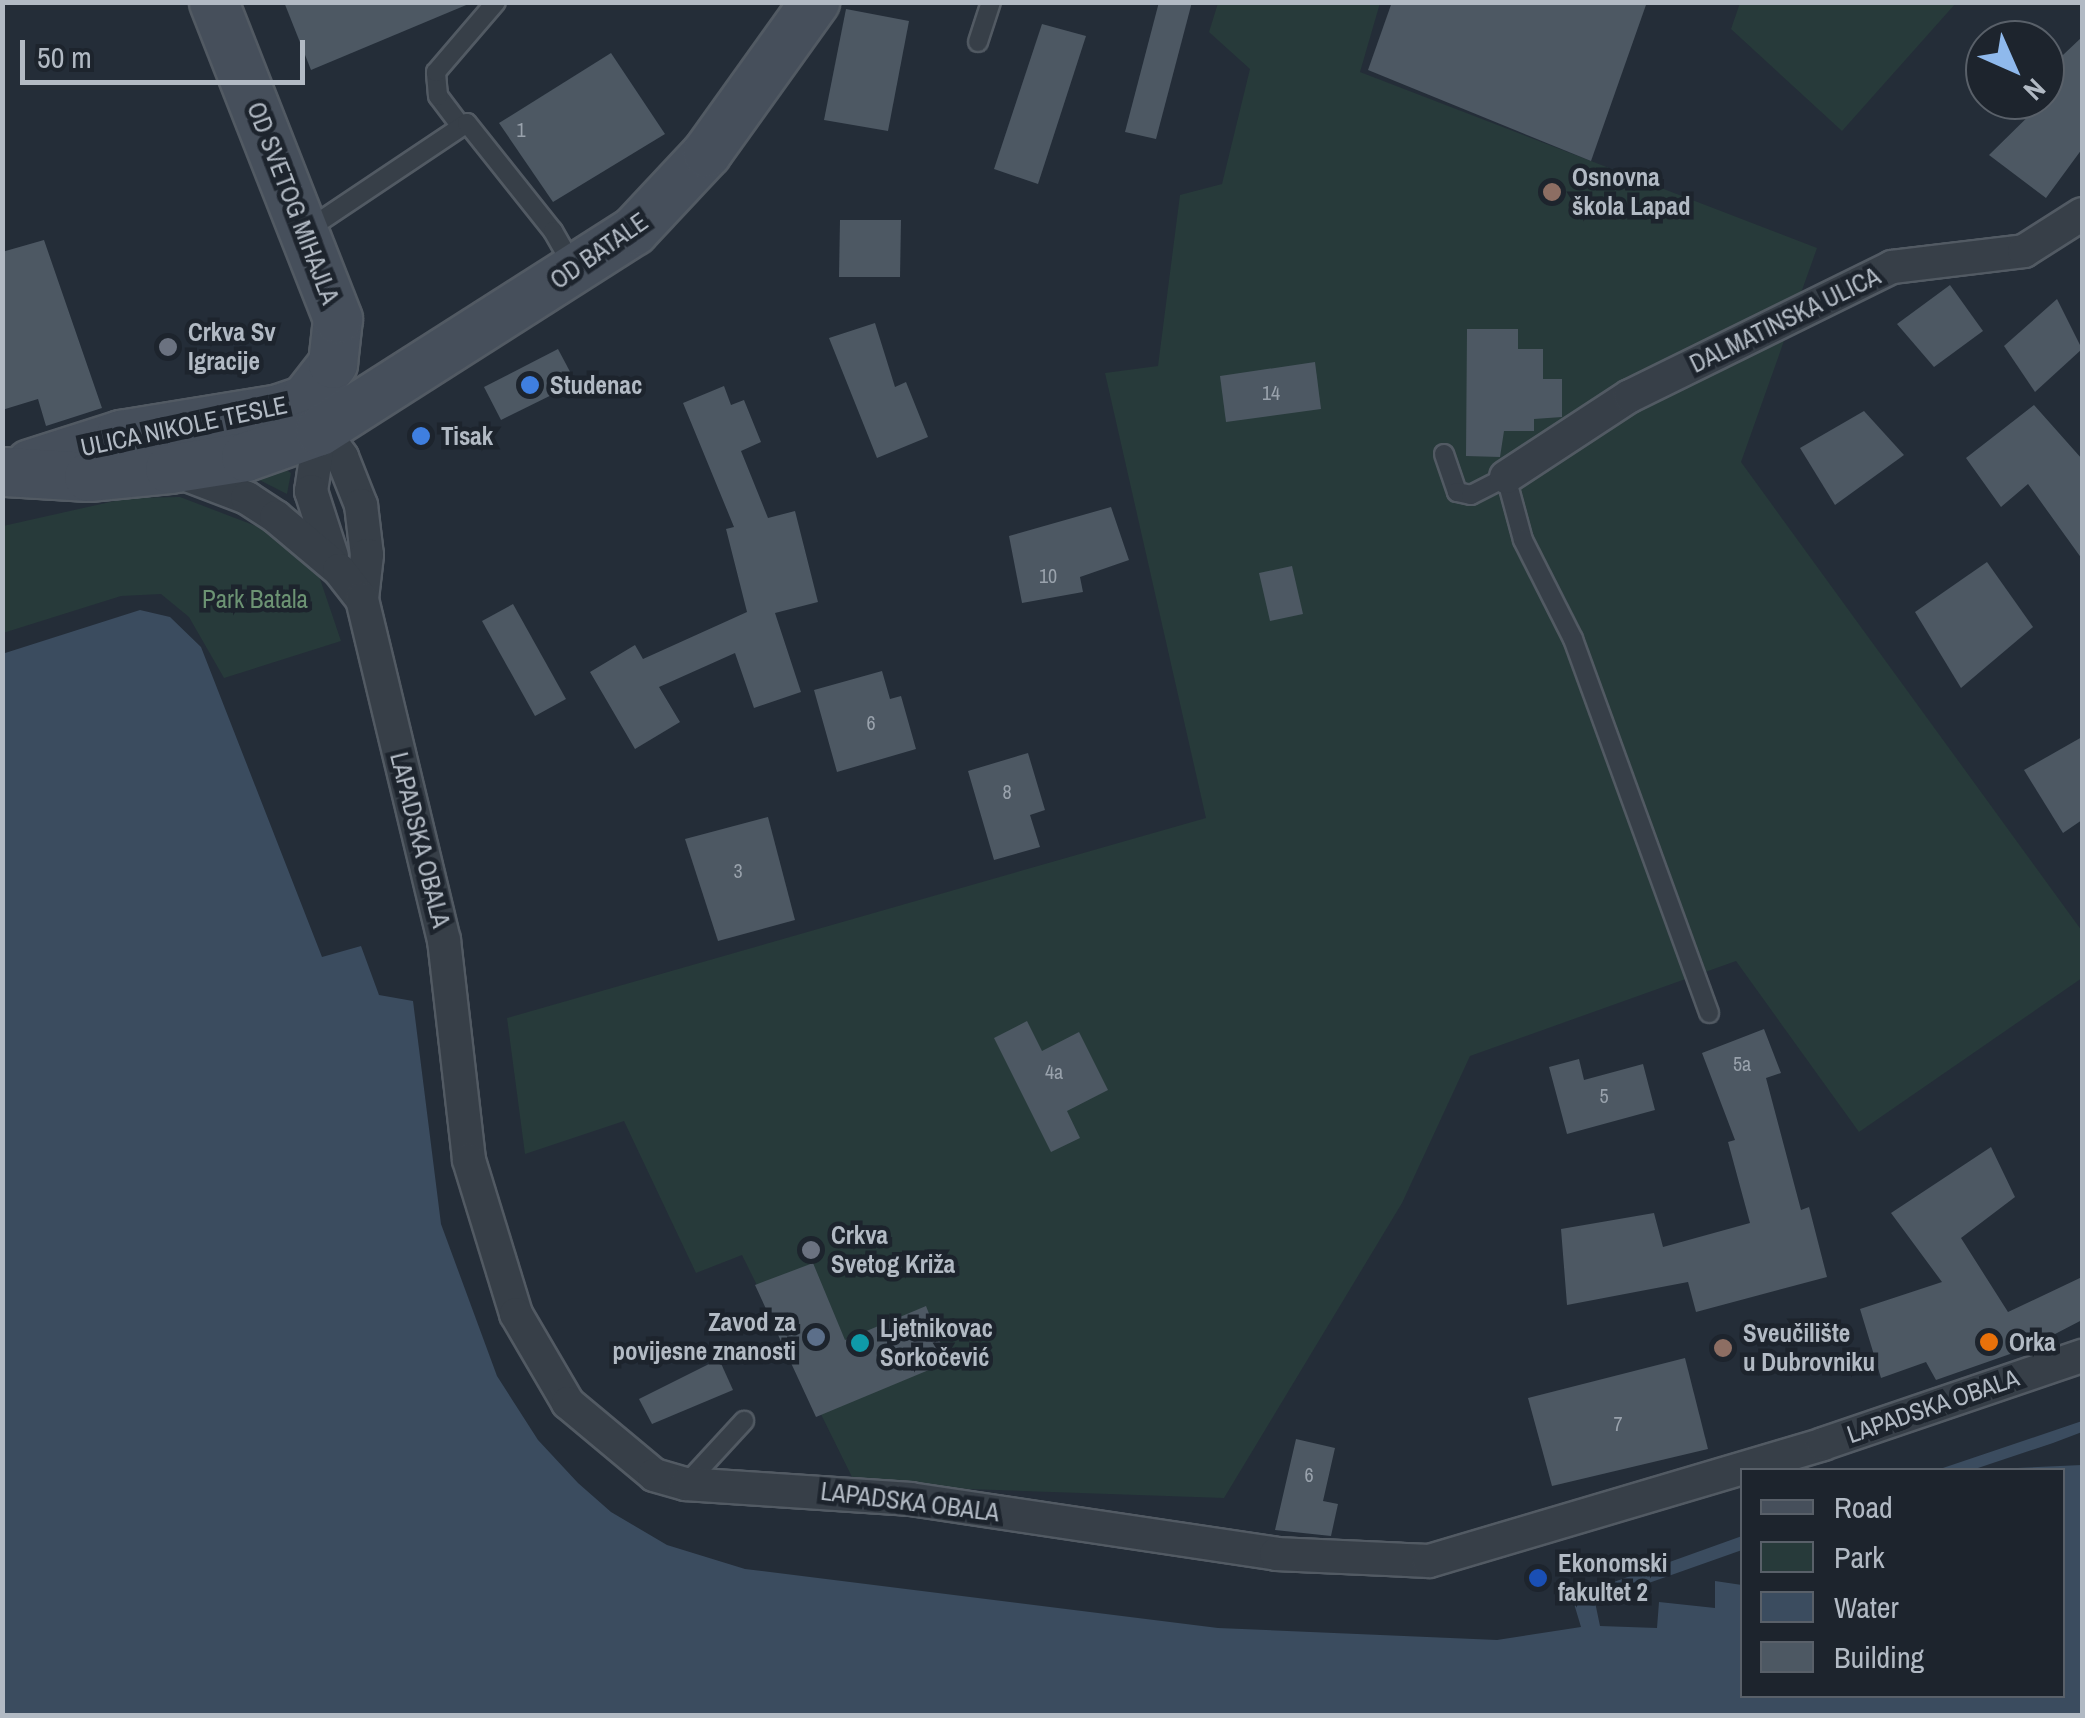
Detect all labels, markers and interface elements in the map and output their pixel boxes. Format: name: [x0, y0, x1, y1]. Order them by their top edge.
scale bar: [25, 20, 310, 82]
north arrow: [1965, 20, 2065, 120]
text: 50 m: [37, 37, 92, 77]
text: N: [2016, 70, 2054, 109]
street label: OD SVETOG MIHAJLA: [241, 98, 345, 308]
house number: 1: [516, 117, 526, 141]
place label: Osnovna škola Lapad: [1572, 163, 1690, 222]
marker: Osnovna škola Lapad: [1541, 181, 1563, 203]
street label: OD BATALE: [544, 207, 654, 295]
street label: DALMATINSKA ULICA: [1684, 261, 1886, 379]
place label: Crkva Sv Igracije: [188, 318, 276, 377]
marker: Crkva Sv Igracije: [157, 336, 179, 358]
place label: Studenac: [550, 370, 642, 400]
marker: Studenac: [519, 374, 541, 396]
house number: 14: [1262, 380, 1280, 404]
street label: ULICA NIKOLE TESLE: [77, 389, 291, 463]
place label: Tisak: [441, 421, 493, 451]
marker: Tisak: [410, 425, 432, 447]
house number: 10: [1039, 563, 1057, 587]
park label: Park Batala: [202, 584, 308, 614]
house number: 6: [866, 710, 876, 734]
street label: LAPADSKA OBALA: [384, 749, 456, 931]
house number: 8: [1002, 779, 1012, 803]
house number: 3: [733, 858, 743, 882]
house number: 5a: [1733, 1051, 1751, 1075]
house number: 4a: [1045, 1059, 1063, 1083]
house number: 5: [1599, 1083, 1609, 1107]
place label: Crkva Svetog Križa: [831, 1221, 955, 1280]
marker: Crkva Svetog Križa: [800, 1239, 822, 1261]
place label: Zavod za povijesne znanosti: [613, 1308, 796, 1367]
place label: Ljetnikovac Sorkočević: [880, 1314, 993, 1373]
place label: Sveučilište u Dubrovniku: [1743, 1319, 1875, 1378]
marker: Zavod za povijesne znanosti: [805, 1326, 827, 1348]
place label: Orka: [2009, 1327, 2056, 1357]
marker: Orka: [1978, 1331, 2000, 1353]
marker: Ljetnikovac Sorkočević: [849, 1332, 871, 1354]
marker: Sveučilište u Dubrovniku: [1712, 1337, 1734, 1359]
street label: LAPADSKA OBALA: [1843, 1362, 2023, 1450]
house number: 7: [1613, 1411, 1623, 1435]
house number: 6: [1304, 1462, 1314, 1486]
legend: [1740, 1468, 2065, 1698]
street label: LAPADSKA OBALA: [818, 1476, 1002, 1528]
text: Road: [1834, 1487, 1893, 1527]
text: Park: [1834, 1537, 1885, 1577]
place label: Ekonomski fakultet 2: [1558, 1549, 1667, 1608]
marker: Ekonomski fakultet 2: [1527, 1567, 1549, 1589]
text: Water: [1834, 1587, 1899, 1627]
text: Building: [1834, 1637, 1924, 1677]

